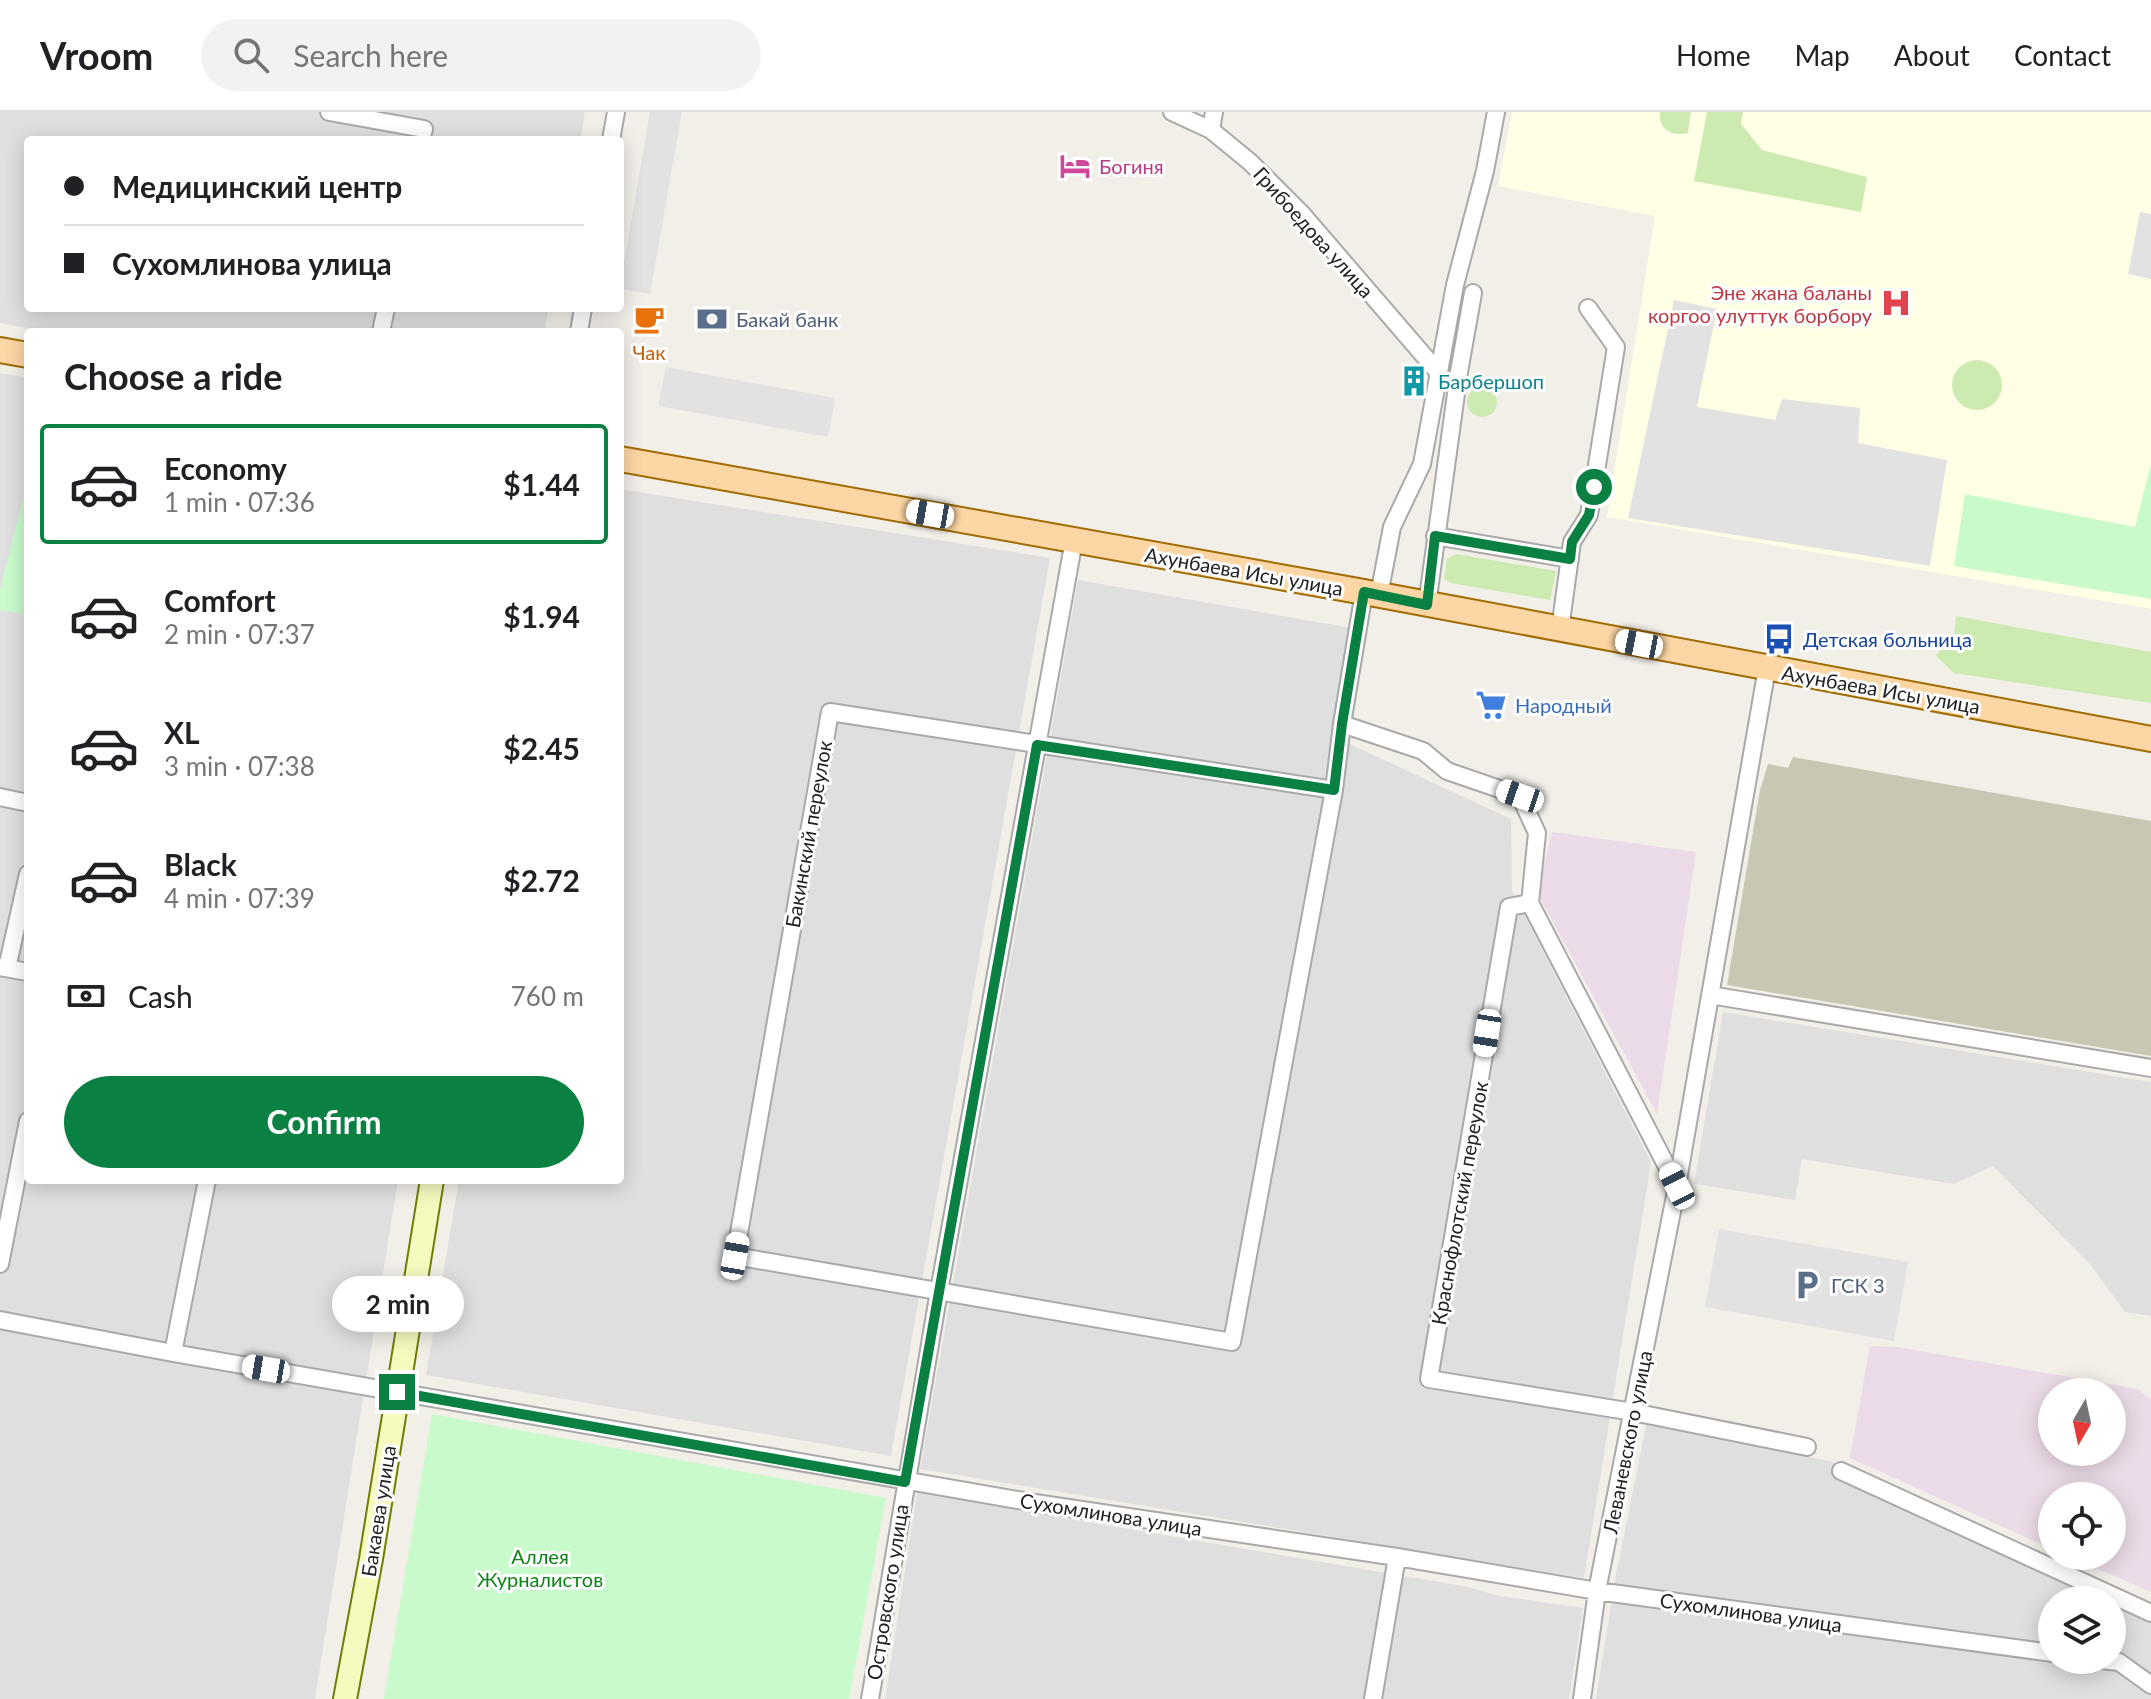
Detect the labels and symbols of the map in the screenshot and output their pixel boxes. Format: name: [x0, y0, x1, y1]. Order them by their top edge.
hotel icon: Богиня: [1058, 149, 1092, 183]
place label: Богиня: [1099, 154, 1164, 178]
street label: Грибоедова улица: [1249, 162, 1379, 302]
place label: Эне жана баланы коргоо улуттук борбору: [1648, 280, 1873, 327]
hospital icon: Эне жана баланы коргоо улуттук борбору: [1879, 286, 1913, 320]
cafe icon: Чак: [632, 302, 666, 336]
bank icon: Бакай банк: [695, 302, 729, 336]
place label: Бакай банк: [736, 307, 839, 331]
place label: Чак: [632, 340, 666, 364]
building icon: Барбершоп: [1397, 364, 1431, 398]
place label: Барбершоп: [1438, 369, 1544, 393]
route start: [1576, 469, 1612, 505]
car: [904, 498, 956, 530]
street label: Ахунбаева Исы улица: [1143, 542, 1345, 600]
bus stop icon: Детская больница: [1762, 622, 1796, 656]
place label: Детская больница: [1803, 627, 1972, 651]
car: [1613, 628, 1665, 660]
street label: Ахунбаева Исы улица: [1780, 660, 1982, 718]
supermarket icon: Народный: [1474, 688, 1508, 722]
place label: Народный: [1515, 693, 1612, 717]
street label: Бакинский переулок: [780, 738, 836, 929]
car: [1493, 777, 1547, 815]
car: [1471, 1007, 1503, 1059]
street label: Краснофлотский переулок: [1426, 1079, 1492, 1327]
car: [1655, 1159, 1699, 1213]
car: [719, 1230, 751, 1282]
parking icon: ГСК 3: [1790, 1268, 1824, 1302]
place label: ГСК 3: [1831, 1273, 1885, 1297]
callout: 2 min: [331, 1276, 463, 1332]
street label: Леваневского улица: [1597, 1348, 1657, 1537]
car: [240, 1353, 292, 1385]
route end: [379, 1374, 415, 1410]
north arrow: [2038, 1378, 2126, 1466]
street label: Бакаева улица: [356, 1444, 400, 1578]
street label: Сухомлинова улица: [1018, 1488, 1204, 1540]
street label: Островского улица: [861, 1502, 913, 1682]
park label: Аллея Журналистов: [477, 1544, 603, 1591]
street label: Сухомлинова улица: [1658, 1587, 1844, 1637]

